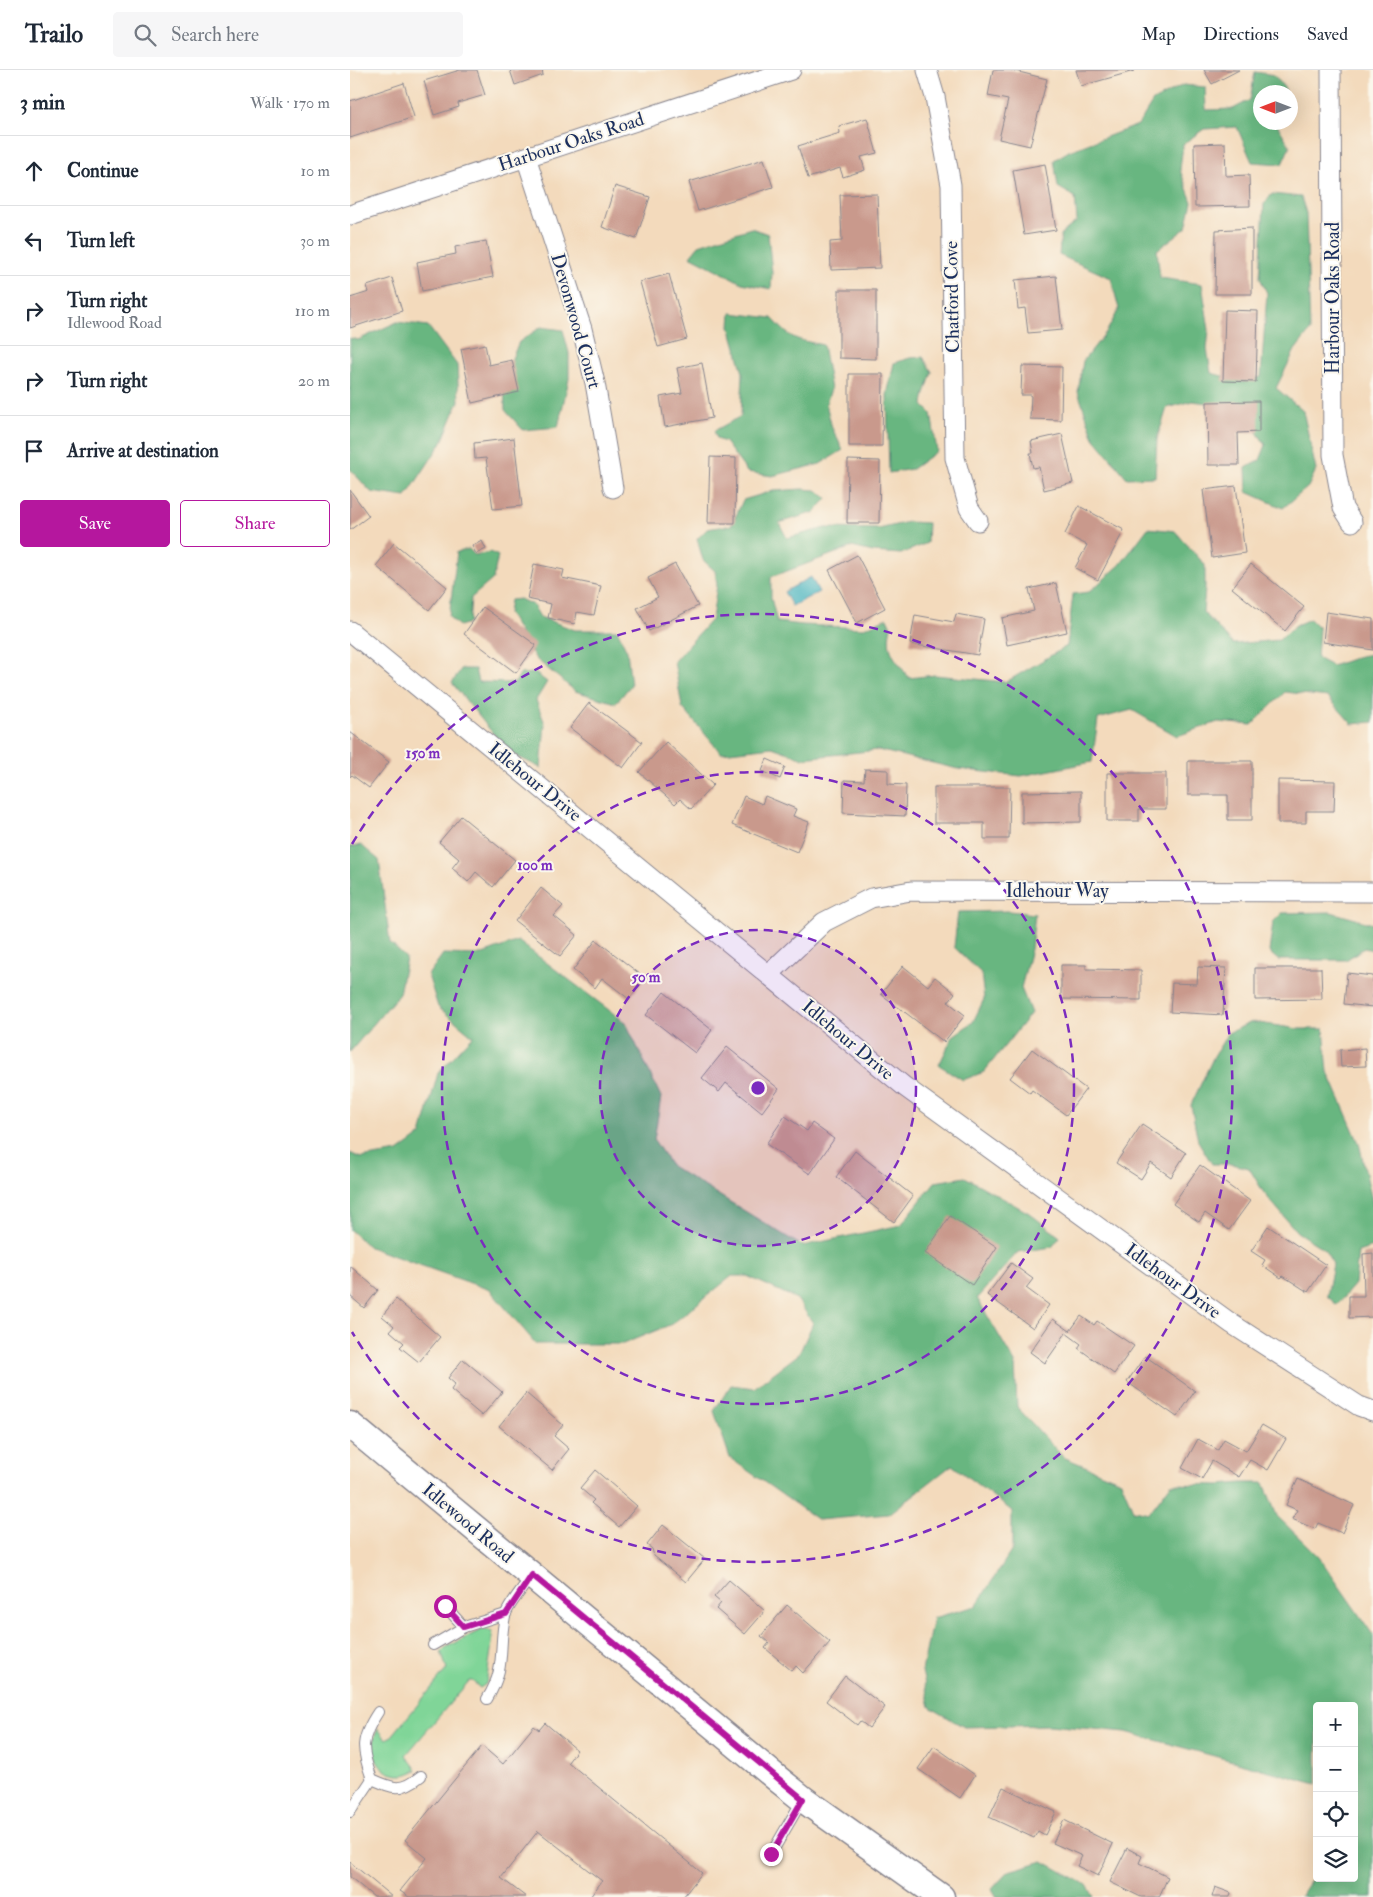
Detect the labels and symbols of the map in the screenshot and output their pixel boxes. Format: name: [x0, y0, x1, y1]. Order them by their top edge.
north arrow: [1253, 85, 1298, 130]
street label: Harbour Oaks Road: [495, 107, 648, 177]
street label: Harbour Oaks Road: [1321, 221, 1345, 374]
street label: Chatford Cove: [939, 241, 965, 353]
street label: Devonwood Court: [545, 251, 607, 391]
street label: Idlehour Drive: [484, 737, 587, 827]
text: 150 m: [406, 744, 440, 763]
text: 100 m: [517, 856, 553, 875]
street label: Idlehour Way: [1005, 879, 1109, 903]
text: 50 m: [632, 968, 661, 987]
street label: Idlehour Drive: [797, 994, 899, 1086]
centre of rings: [749, 1079, 767, 1097]
street label: Idlehour Drive: [1120, 1238, 1226, 1324]
street label: Idlewood Road: [417, 1478, 519, 1569]
route start: [434, 1595, 457, 1618]
route end: [760, 1843, 783, 1866]

